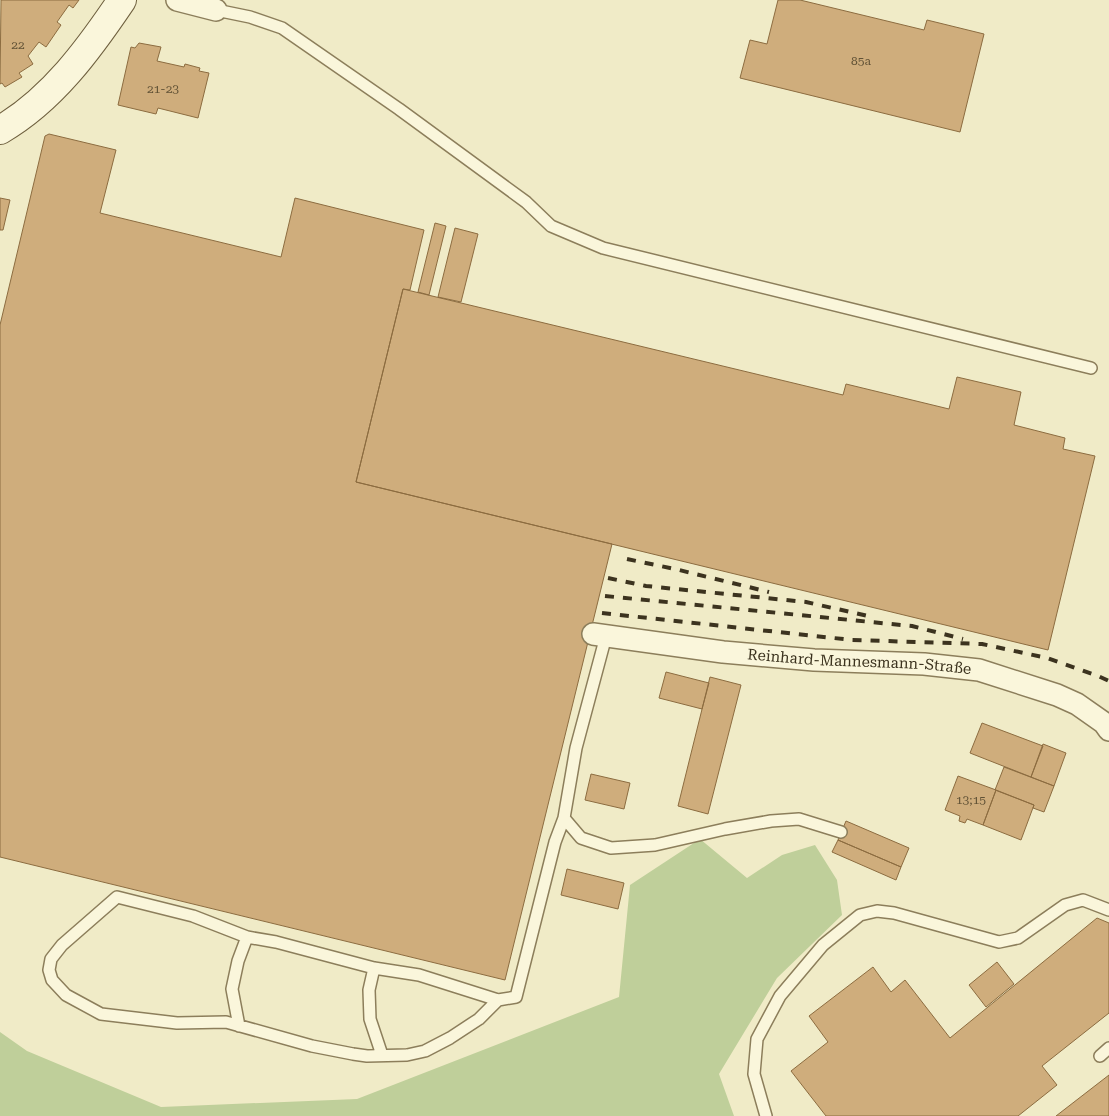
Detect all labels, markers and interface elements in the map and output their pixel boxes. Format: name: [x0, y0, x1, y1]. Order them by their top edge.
house number: 22: [11, 38, 25, 52]
house number: 85a: [851, 54, 871, 68]
house number: 21-23: [147, 82, 179, 96]
street label: Reinhard-Mannesmann-Straße: [747, 645, 972, 678]
house number: 13;15: [956, 793, 986, 807]

